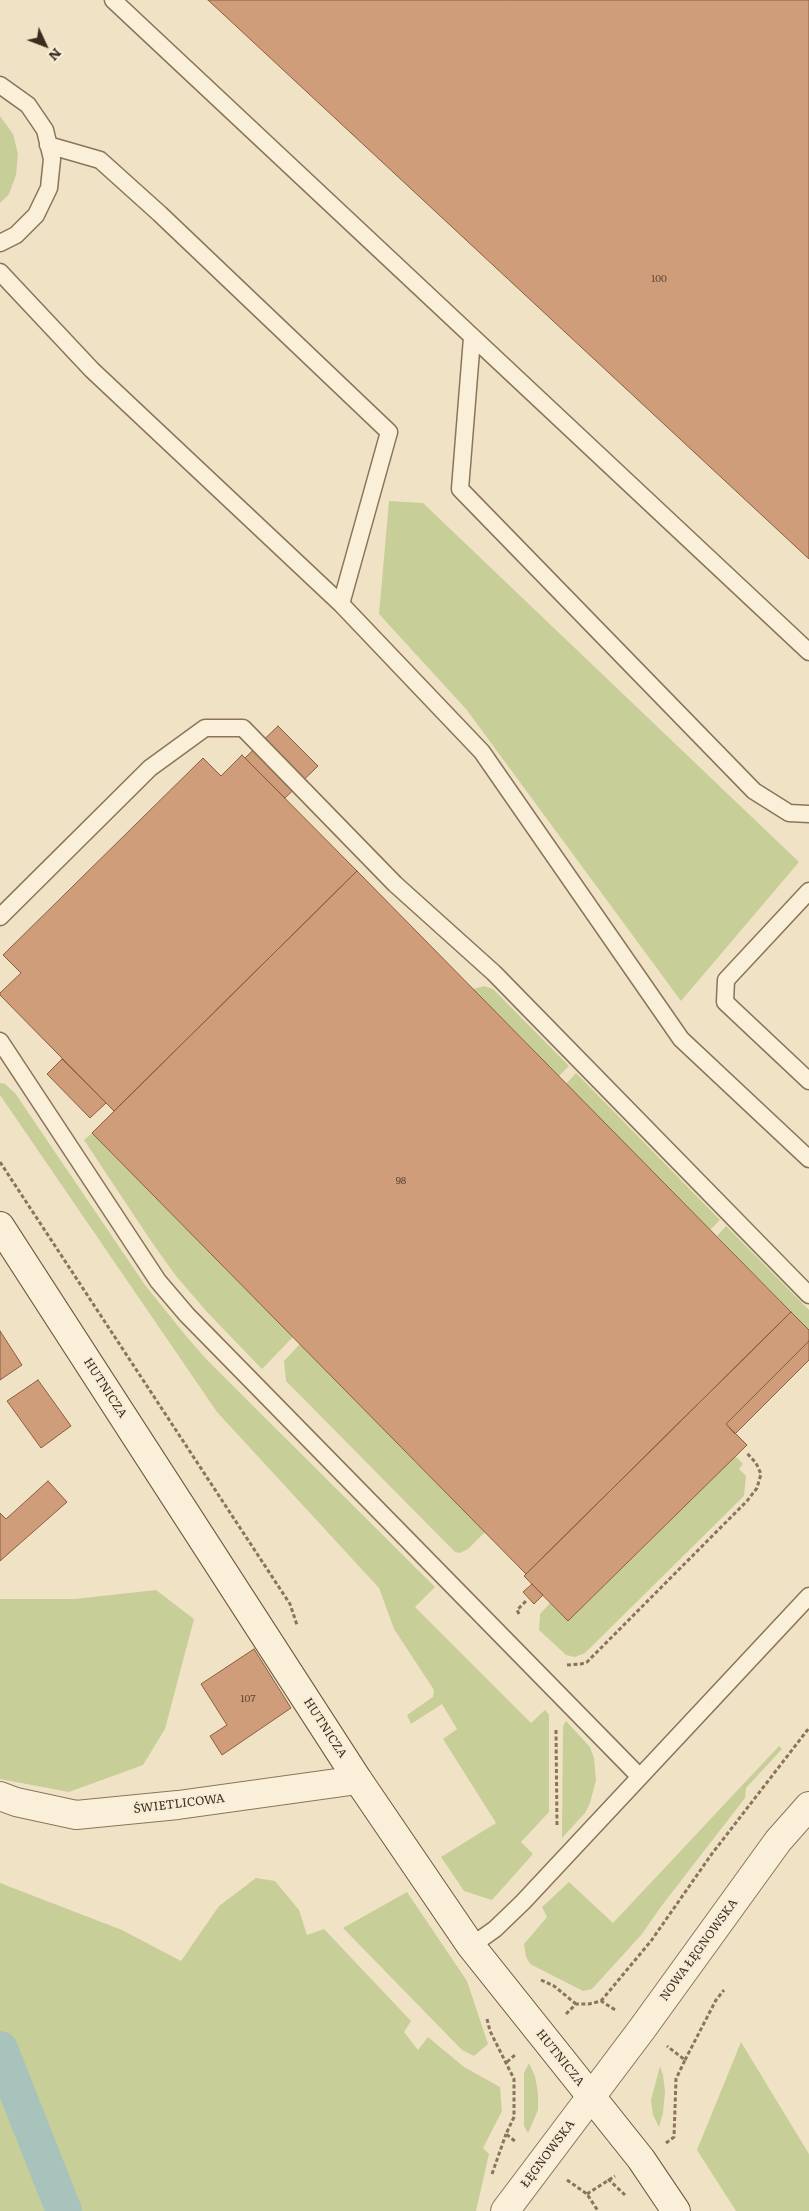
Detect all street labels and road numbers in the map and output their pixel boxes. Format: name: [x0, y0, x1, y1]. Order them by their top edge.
street label: HUTNICZA: [80, 1355, 130, 1421]
street label: HUTNICZA: [300, 1695, 350, 1761]
street label: ŚWIETLICOWA: [133, 1791, 225, 1817]
street label: NOWA ŁĘGNOWSKA: [657, 1896, 741, 2004]
street label: HUTNICZA: [533, 2027, 587, 2089]
street label: ŁĘGNOWSKA: [518, 2117, 578, 2191]

